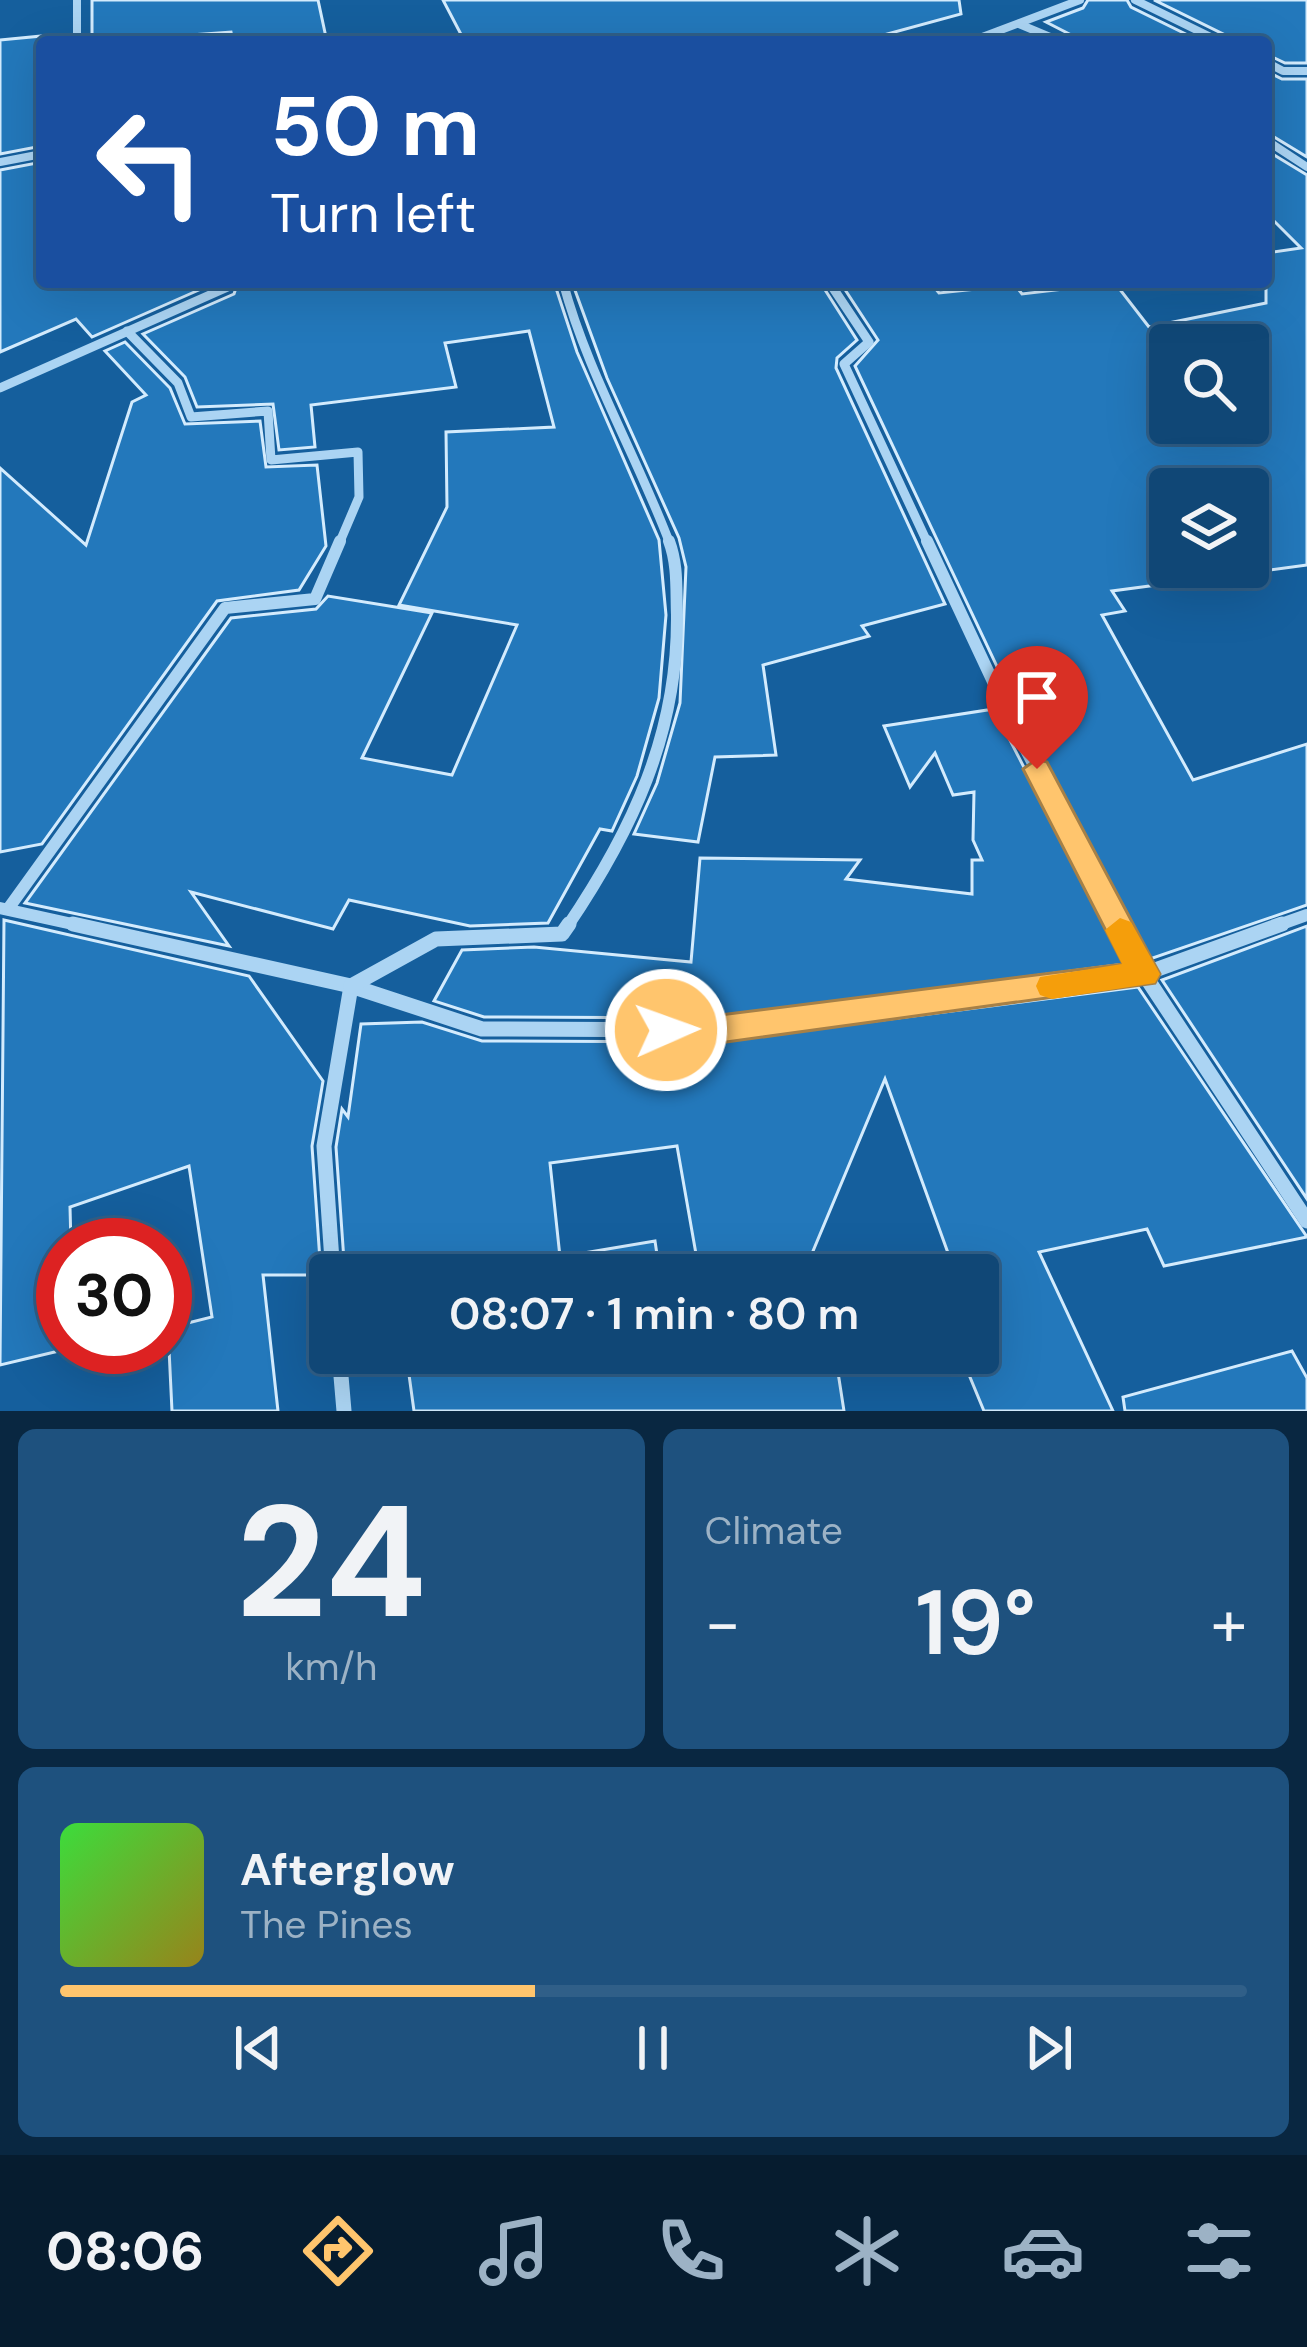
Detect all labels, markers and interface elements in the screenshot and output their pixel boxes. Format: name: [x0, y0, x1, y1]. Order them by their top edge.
text: 50 m: [270, 72, 480, 181]
icon: left: [72, 84, 228, 240]
text: Turn left: [270, 178, 476, 249]
map controls: [1149, 324, 1269, 588]
button: search: [1149, 324, 1269, 444]
button: layers: [1149, 468, 1269, 588]
pin: [986, 646, 1088, 769]
icon: arrive: [1004, 664, 1070, 730]
position arrow: [603, 967, 729, 1093]
speed limit sign: 30: [36, 1218, 192, 1374]
text: 08:07 · 1 min · 80 m: [449, 1284, 859, 1343]
text: 24: [236, 1461, 426, 1664]
text: Climate: [705, 1505, 843, 1556]
text: 19°: [916, 1565, 1036, 1682]
text: −: [705, 1581, 741, 1666]
text: +: [1211, 1581, 1247, 1666]
text: km/h: [285, 1641, 377, 1692]
text: Afterglow: [240, 1840, 455, 1899]
text: The Pines: [240, 1899, 413, 1950]
icon: previous: [225, 2015, 291, 2081]
icon: pause: [620, 2015, 686, 2081]
icon: next: [1016, 2015, 1082, 2081]
icon: directions: [296, 2209, 380, 2293]
icon: music: [472, 2209, 556, 2293]
icon: phone: [649, 2209, 733, 2293]
icon: climate: [825, 2209, 909, 2293]
icon: car: [1001, 2209, 1085, 2293]
icon: filters: [1177, 2209, 1261, 2293]
text: 08:06: [46, 2216, 204, 2287]

